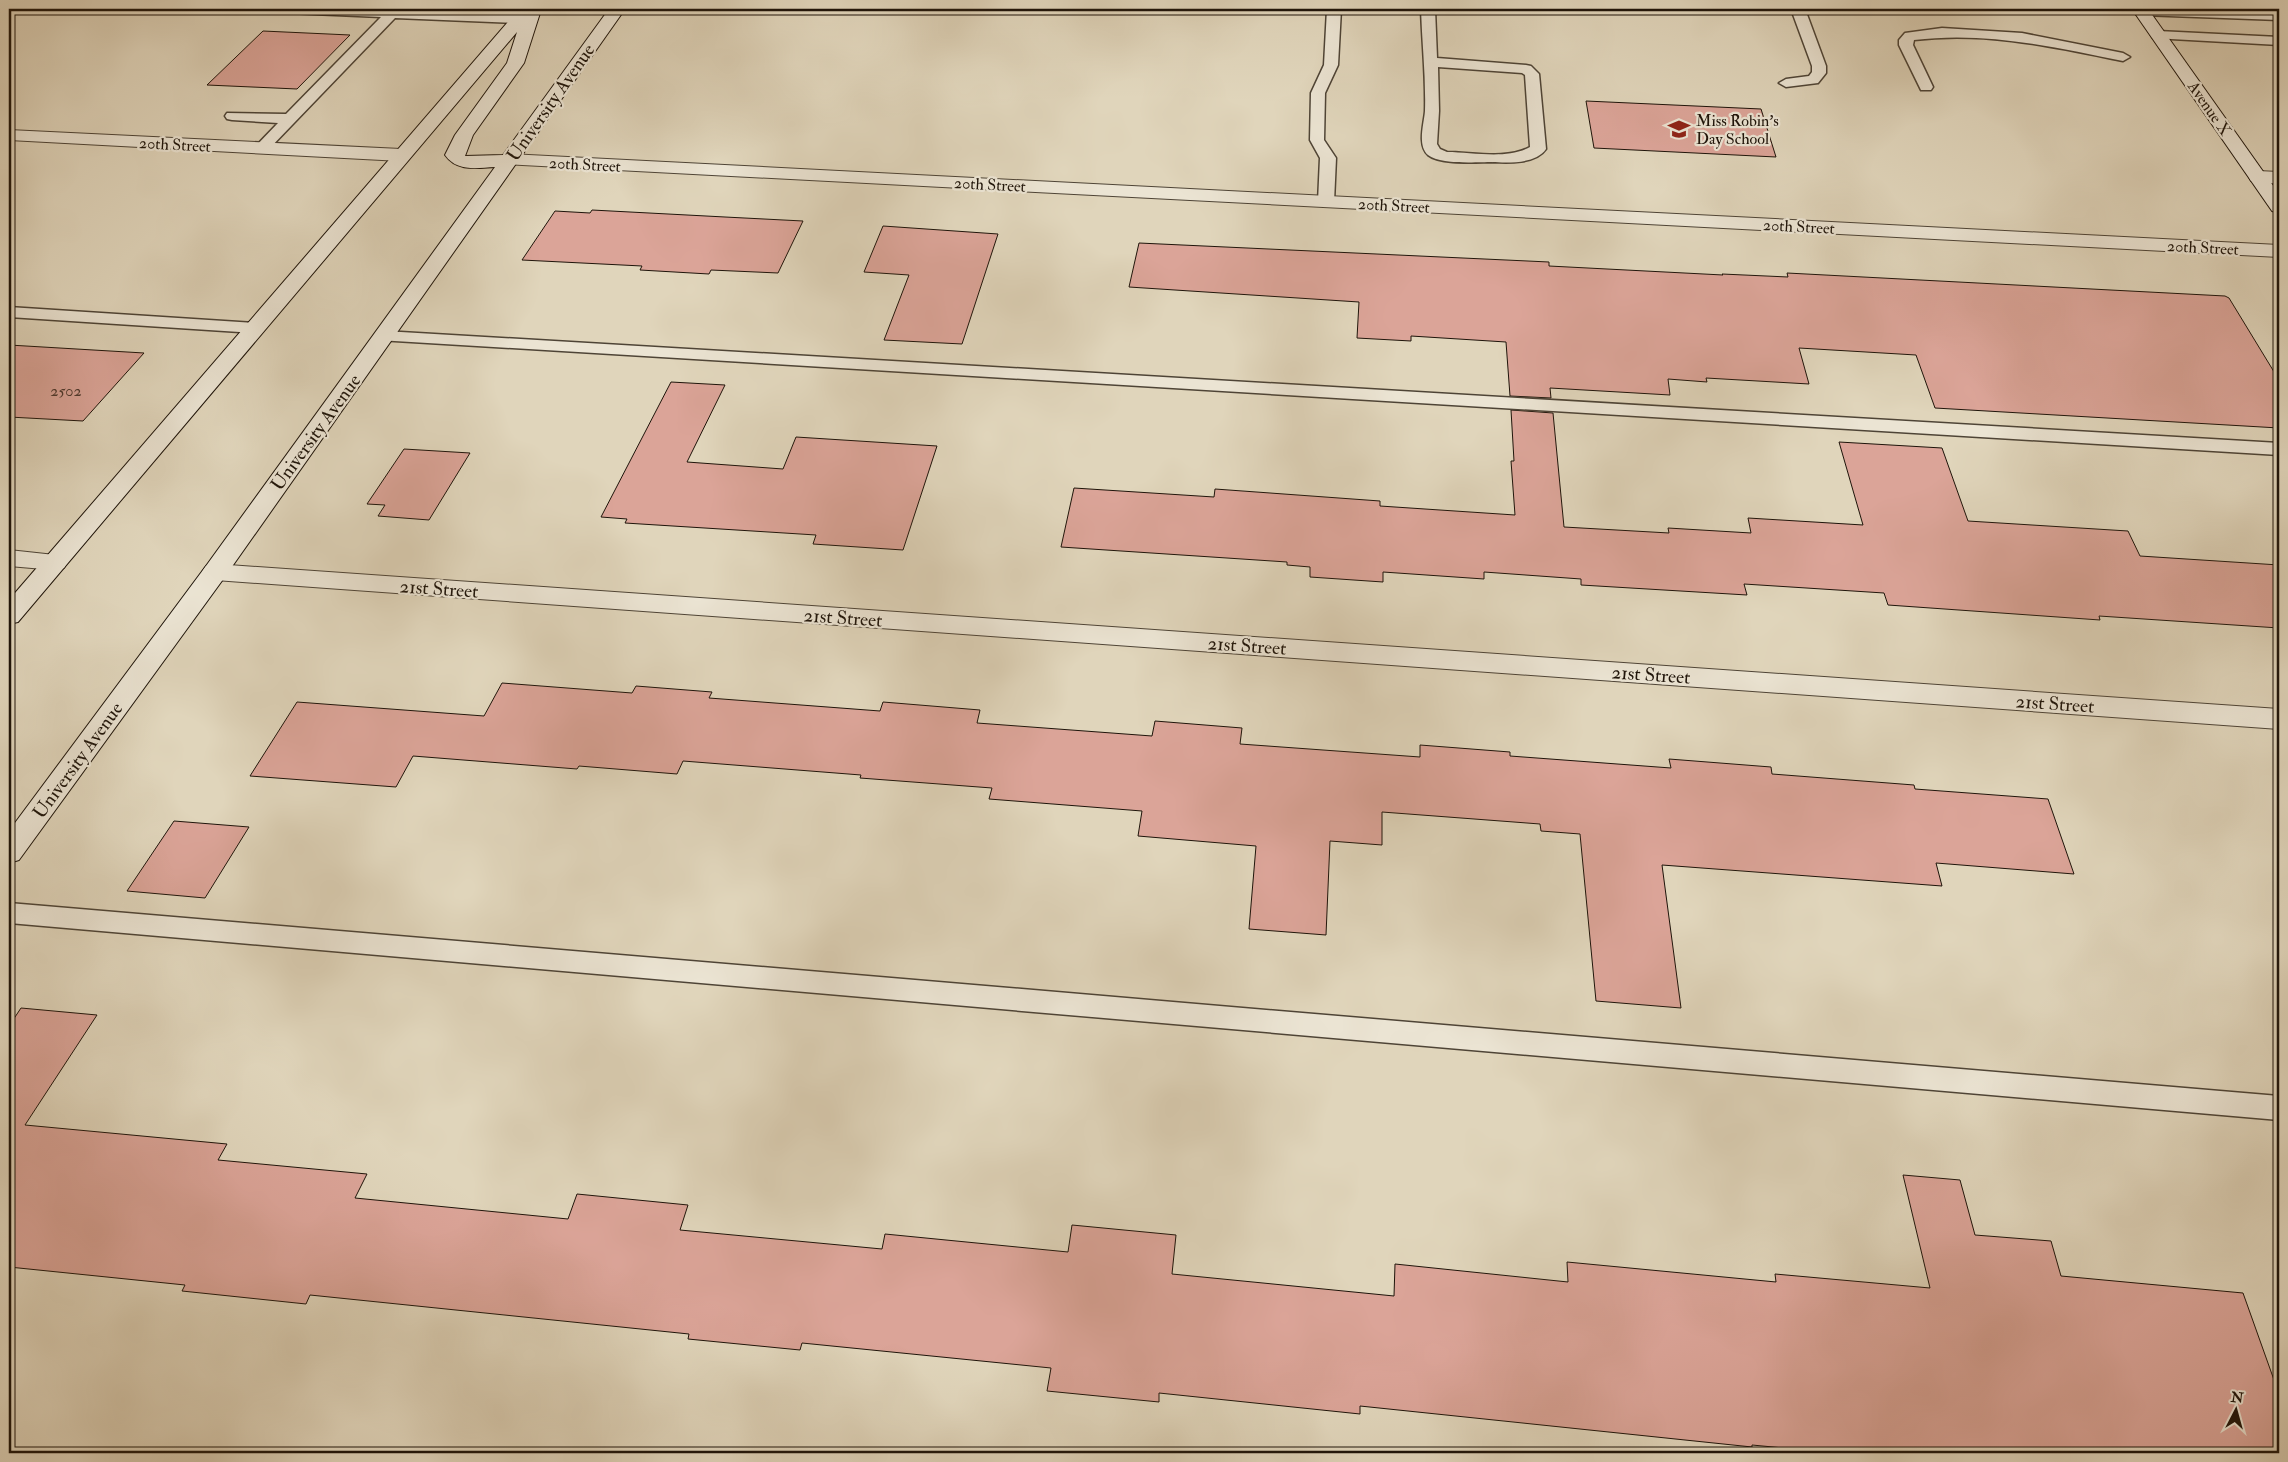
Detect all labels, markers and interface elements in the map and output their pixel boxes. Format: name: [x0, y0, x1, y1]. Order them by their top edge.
street label: University Avenue: [501, 39, 600, 166]
street label: Avenue X: [2183, 77, 2236, 140]
place label: Miss Robin's Day School: [1696, 111, 1779, 149]
school or university icon: Miss Robin's Day School: [1666, 116, 1692, 142]
street label: 20th Street: [139, 133, 211, 157]
street label: 20th Street: [549, 153, 621, 177]
street label: 20th Street: [954, 173, 1026, 197]
street label: 20th Street: [1358, 194, 1430, 218]
street label: 20th Street: [1763, 215, 1835, 239]
street label: 20th Street: [2167, 236, 2239, 260]
street label: University Avenue: [265, 370, 366, 496]
house number: 2502: [50, 381, 82, 401]
street label: 21st Street: [399, 574, 479, 604]
street label: 21st Street: [803, 603, 883, 633]
street label: 21st Street: [1207, 631, 1287, 661]
street label: 21st Street: [1611, 660, 1691, 690]
street label: 21st Street: [2015, 689, 2095, 719]
street label: University Avenue: [27, 698, 128, 824]
north arrow: [2210, 1384, 2260, 1434]
text: N: [2229, 1388, 2245, 1407]

